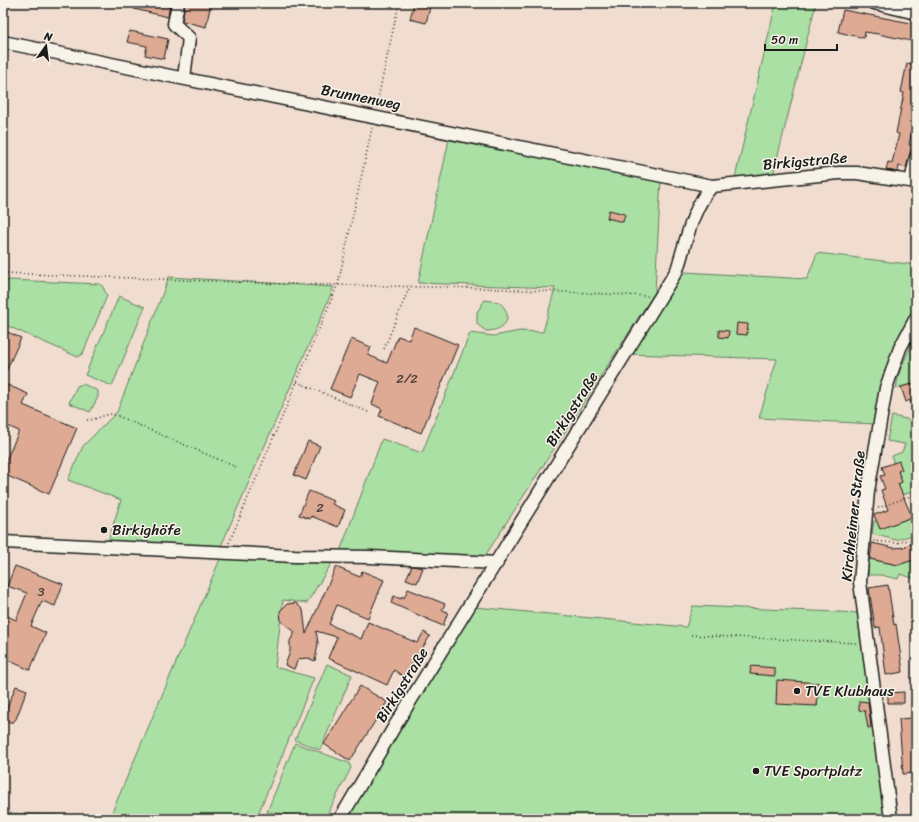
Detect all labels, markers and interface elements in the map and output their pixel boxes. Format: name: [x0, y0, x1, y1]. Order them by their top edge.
north arrow: [26, 26, 66, 66]
text: N: [41, 26, 55, 47]
scale bar: [765, 26, 837, 52]
text: 50 m: [771, 29, 798, 51]
street label: Brunnenweg: [319, 77, 403, 117]
street label: Birkigstraße: [762, 144, 849, 178]
street label: Birkigstraße: [539, 366, 606, 452]
house number: 2/2: [396, 367, 418, 390]
street label: Kirchheimer Straße: [833, 450, 873, 582]
house number: 2: [316, 496, 324, 519]
place label: Birkighöfe: [112, 517, 181, 543]
marker: Birkighöfe: [99, 525, 109, 535]
house number: 3: [37, 580, 45, 603]
street label: Birkigstraße: [369, 642, 436, 728]
place label: TVE Klubhaus: [805, 678, 894, 704]
marker: TVE Klubhaus: [792, 686, 802, 696]
place label: TVE Sportplatz: [764, 758, 863, 784]
marker: TVE Sportplatz: [751, 766, 761, 776]

